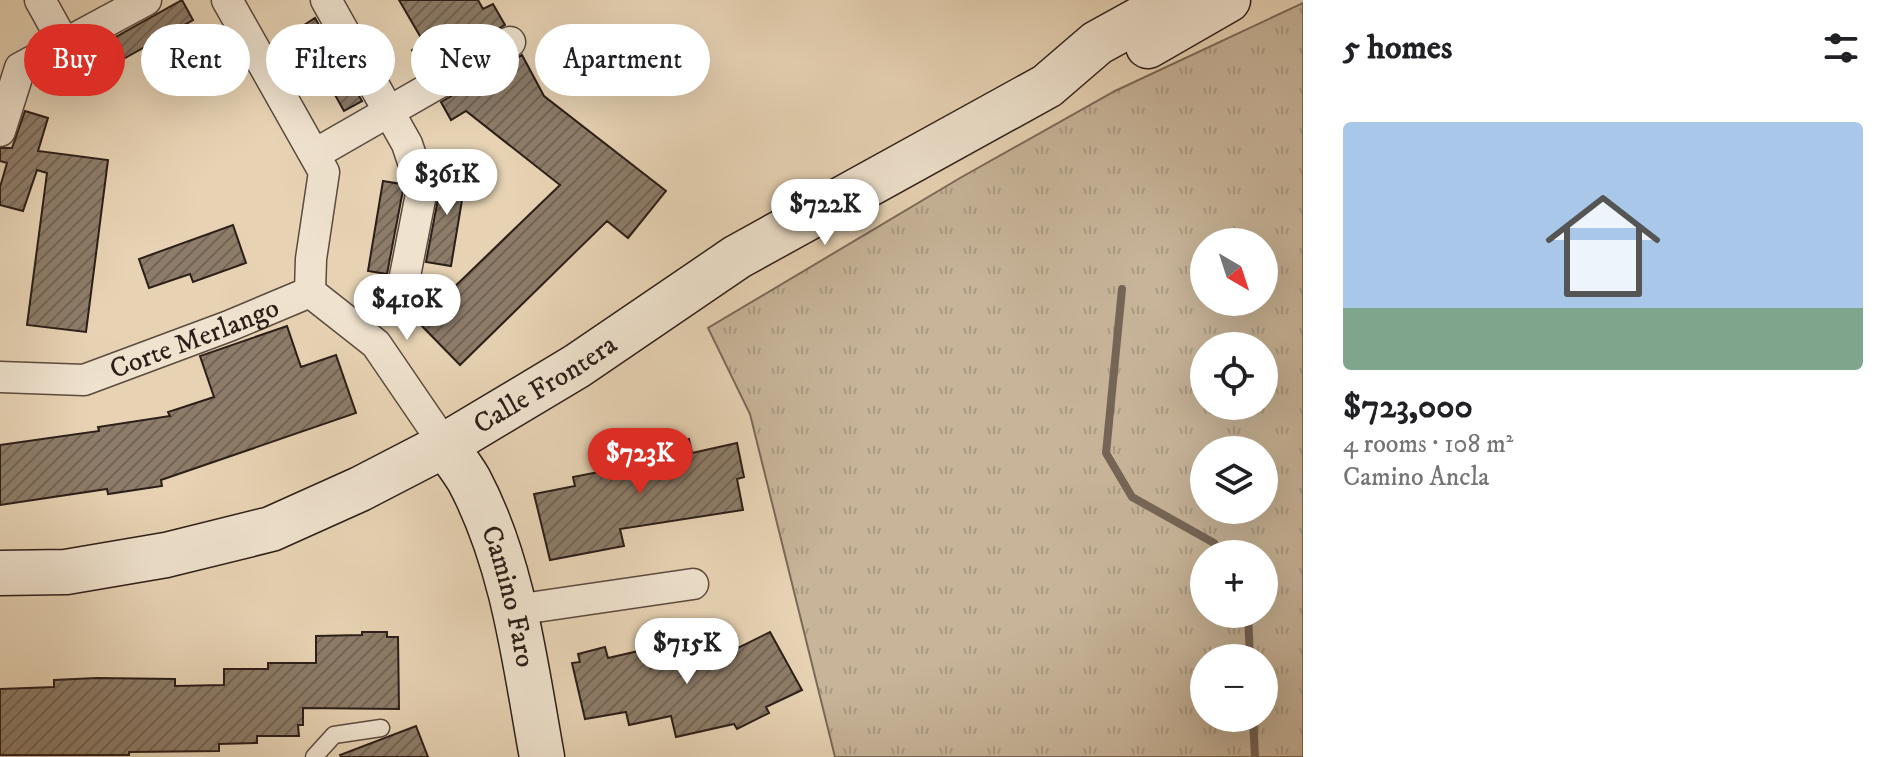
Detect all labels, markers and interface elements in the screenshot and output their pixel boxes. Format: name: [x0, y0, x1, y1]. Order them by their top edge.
chip: Buy: [24, 24, 125, 96]
chip: Rent: [141, 24, 250, 96]
chip: Filters: [266, 24, 395, 96]
chip: New: [411, 24, 519, 96]
chip: Apartment: [535, 24, 710, 96]
icon: filters: [1819, 26, 1863, 70]
text: 5 homes: [1343, 27, 1452, 69]
pin: $361K: [391, 149, 503, 217]
text: $361K: [414, 158, 480, 191]
icon: home: [1531, 174, 1675, 318]
pin: $722K: [769, 179, 881, 247]
text: $722K: [789, 188, 861, 221]
north arrow: [1190, 228, 1278, 316]
map controls: [1190, 228, 1278, 732]
pin: $410K: [351, 274, 463, 342]
text: $410K: [372, 283, 442, 316]
street label: Corte Merlango: [105, 290, 284, 386]
street label: Calle Frontera: [467, 327, 624, 442]
button: locate: [1190, 332, 1278, 420]
text: $723,000: [1343, 386, 1473, 428]
pin: $723K: [584, 428, 696, 496]
text: 4 rooms · 108 m²: [1343, 428, 1513, 461]
button: layers: [1190, 436, 1278, 524]
text: $723K: [606, 437, 674, 470]
text: Camino Ancla: [1343, 461, 1489, 494]
street label: Camino Faro: [474, 520, 543, 670]
button: +: [1190, 540, 1278, 628]
pin: $715K: [631, 618, 743, 686]
text: $715K: [653, 627, 721, 660]
button: −: [1190, 644, 1278, 732]

